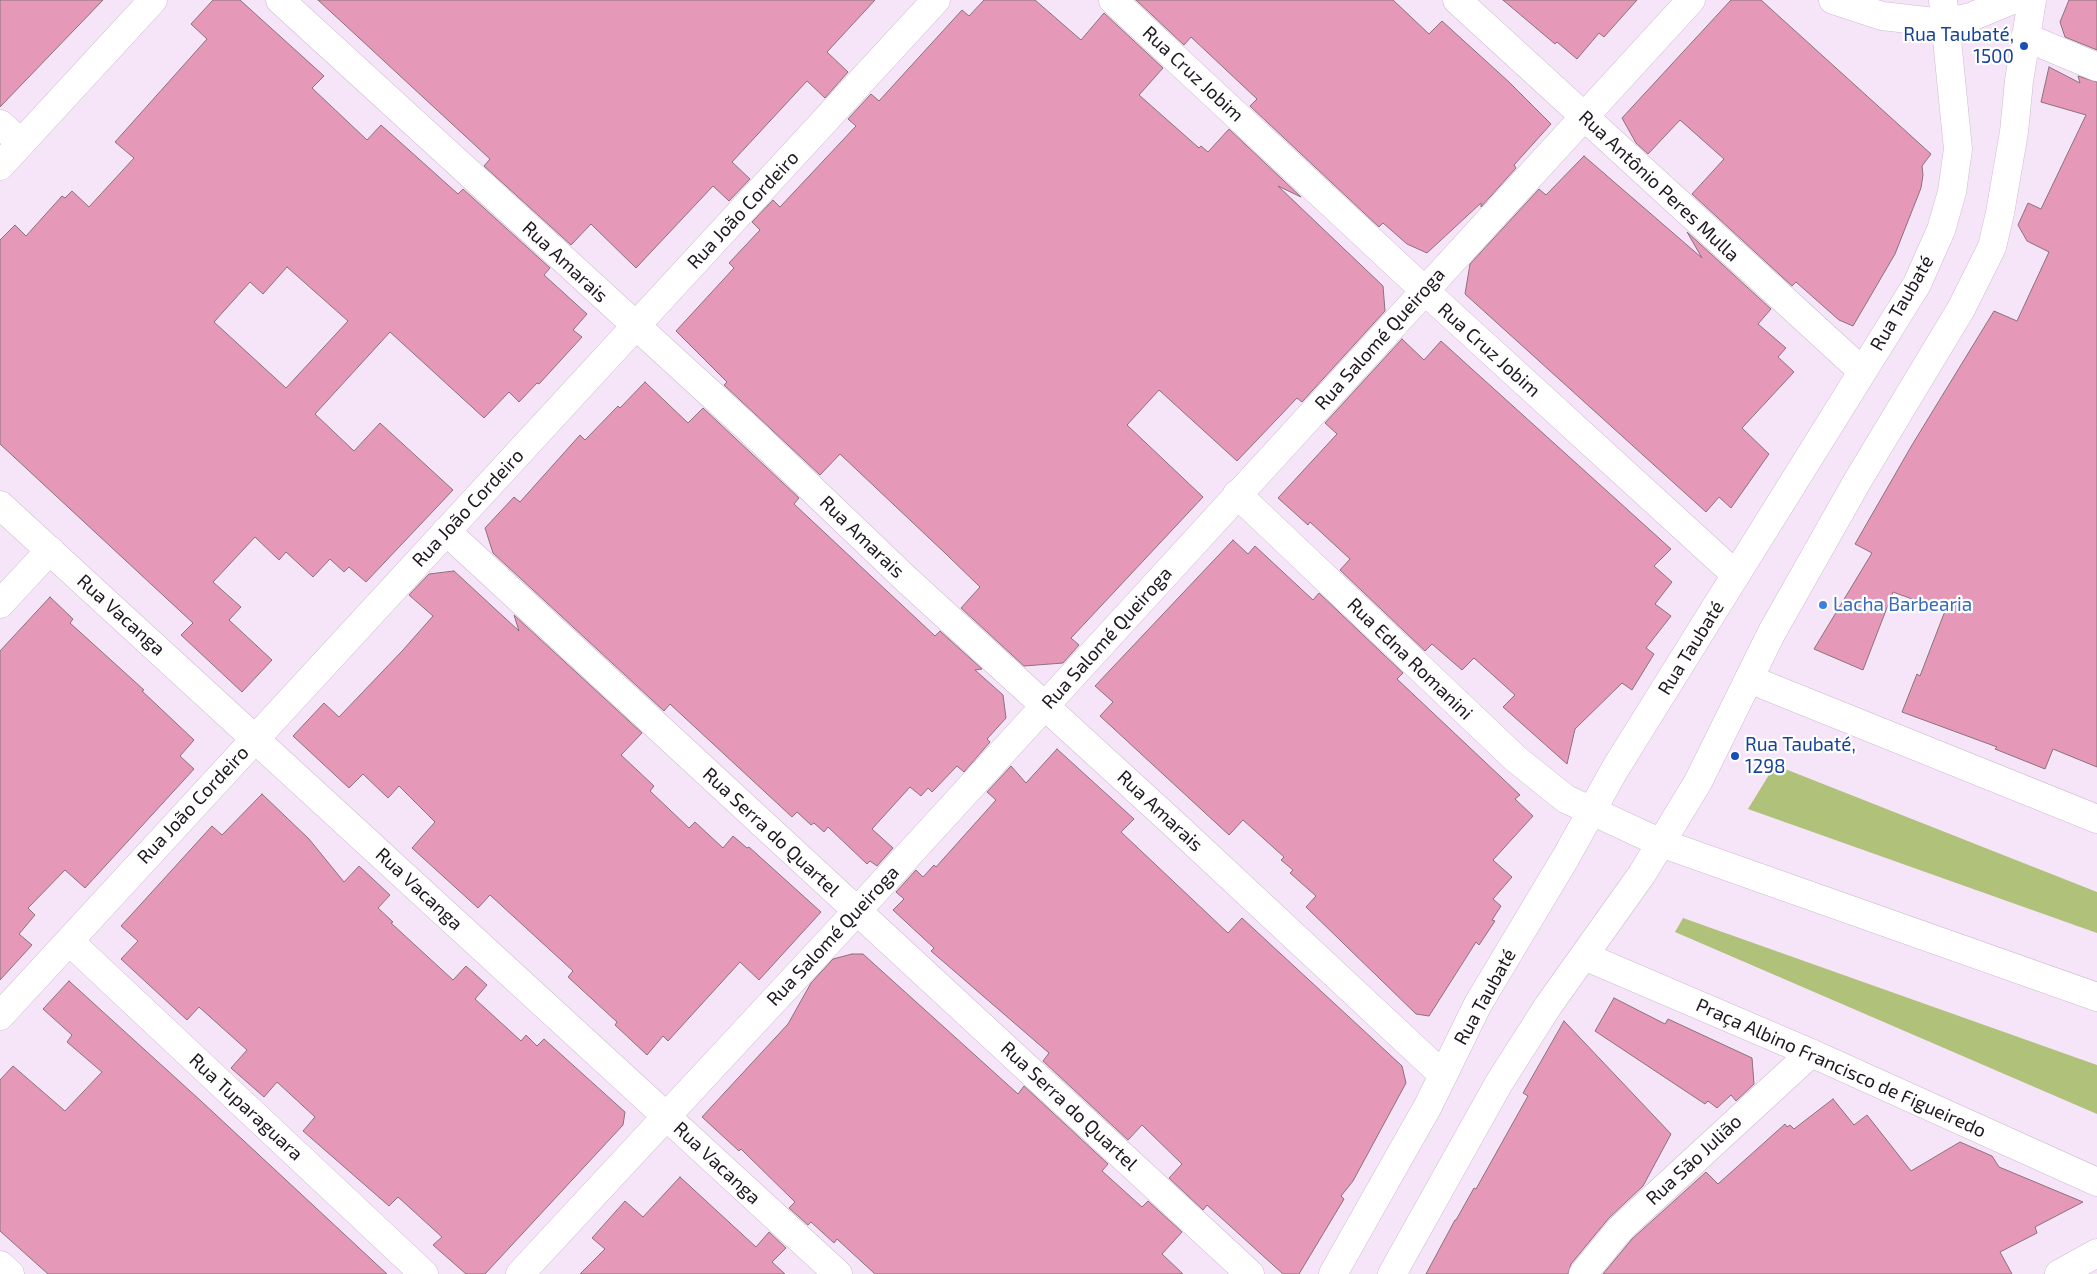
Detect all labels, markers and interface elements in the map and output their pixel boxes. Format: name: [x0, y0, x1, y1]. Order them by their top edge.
street label: Rua Cruz Jobim: [1138, 21, 1248, 127]
place label: Rua Taubaté, 1500: [1903, 24, 2014, 68]
marker: Rua Taubaté, 1500: [2018, 40, 2030, 52]
street label: Rua Antônio Peres Mulla: [1574, 106, 1744, 266]
street label: Rua João Cordeiro: [683, 146, 803, 274]
street label: Rua Amarais: [518, 217, 612, 307]
street label: Rua Taubaté: [1866, 251, 1938, 355]
street label: Rua Salomé Queiroga: [1310, 263, 1450, 415]
street label: Rua Cruz Jobim: [1433, 298, 1545, 402]
street label: Rua João Cordeiro: [408, 444, 528, 572]
street label: Rua Amarais: [815, 491, 909, 583]
street label: Rua Salomé Queiroga: [1037, 562, 1177, 714]
street label: Rua Vacanga: [72, 570, 170, 660]
street label: Rua Edna Romanini: [1343, 593, 1477, 725]
place label: Lacha Barbearia: [1833, 594, 1972, 616]
street label: Rua Taubaté: [1653, 597, 1729, 699]
marker: Lacha Barbearia: [1817, 599, 1829, 611]
place label: Rua Taubaté, 1298: [1745, 734, 1856, 778]
street label: Rua João Cordeiro: [133, 741, 253, 869]
marker: Rua Taubaté, 1298: [1729, 750, 1741, 762]
street label: Rua Serra do Quartel: [698, 763, 844, 901]
street label: Rua Amarais: [1113, 766, 1207, 856]
street label: Rua Vacanga: [371, 843, 467, 935]
street label: Rua Salomé Queiroga: [762, 861, 904, 1011]
street label: Rua Taubaté: [1449, 945, 1521, 1049]
street label: Praça Albino Francisco de Figueiredo: [1692, 994, 1990, 1142]
street label: Rua Serra do Quartel: [996, 1037, 1142, 1175]
street label: Rua Tuparaguara: [185, 1049, 307, 1165]
street label: Rua São Julião: [1642, 1110, 1746, 1210]
street label: Rua Vacanga: [669, 1117, 765, 1209]

